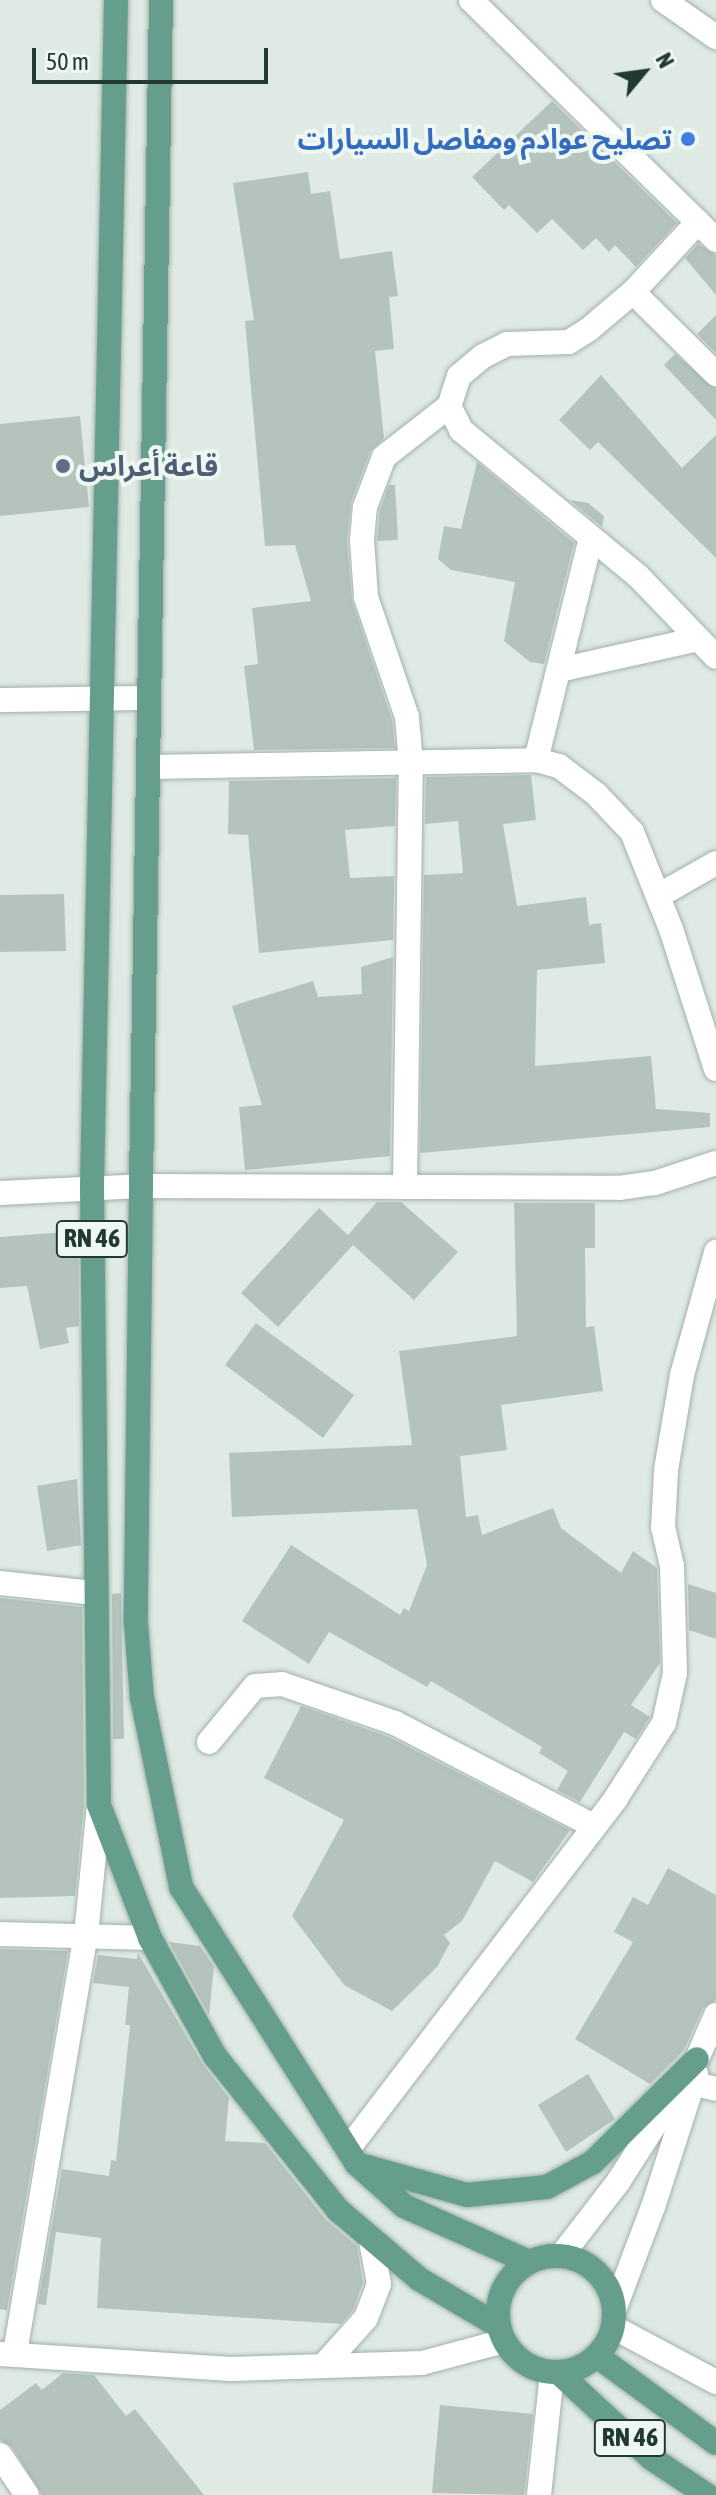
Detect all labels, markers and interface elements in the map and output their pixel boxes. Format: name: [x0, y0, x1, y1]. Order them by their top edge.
scale bar: [36, 32, 272, 82]
north arrow: [604, 32, 684, 112]
text: 50 m: [46, 48, 89, 75]
text: N: [650, 48, 680, 72]
place label: تصليح عوادم ومفاصل السيارات: [298, 122, 672, 156]
marker: تصليح عوادم ومفاصل السيارات: [679, 130, 697, 148]
place label: قاعة أعراس: [79, 449, 218, 483]
marker: قاعة أعراس: [54, 457, 72, 475]
road number: RN 46: [54, 1217, 130, 1261]
road number: RN 46: [592, 2416, 668, 2460]

